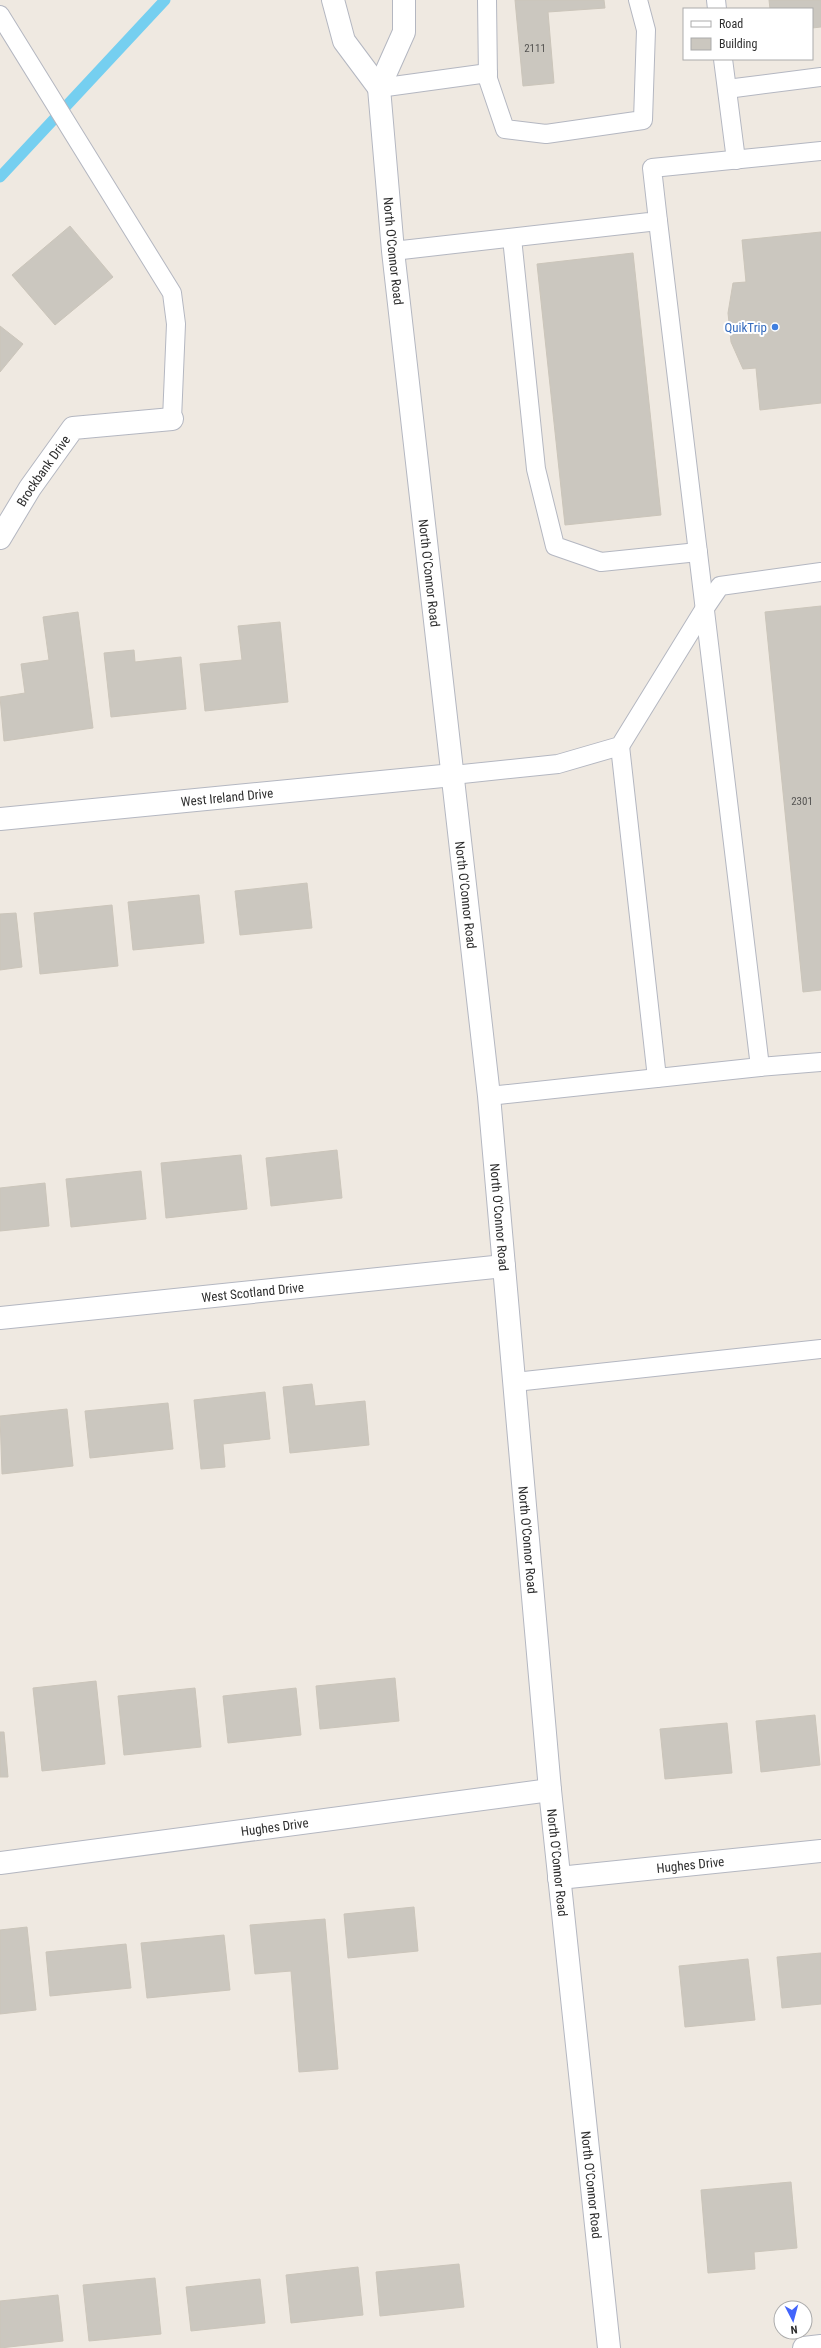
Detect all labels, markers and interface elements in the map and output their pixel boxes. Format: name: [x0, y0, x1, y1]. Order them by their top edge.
legend: [683, 8, 813, 60]
text: Road: [719, 17, 743, 31]
text: Building: [719, 37, 757, 51]
house number: 2111: [524, 42, 546, 55]
street label: North O'Connor Road: [380, 197, 406, 306]
place label: QuikTrip: [724, 320, 767, 335]
marker: QuikTrip: [770, 322, 780, 332]
street label: Brockbank Drive: [14, 433, 73, 509]
street label: North O'Connor Road: [416, 518, 443, 628]
street label: West Ireland Drive: [180, 786, 274, 809]
house number: 2301: [791, 795, 813, 808]
street label: North O'Connor Road: [452, 840, 479, 950]
street label: North O'Connor Road: [487, 1163, 511, 1272]
street label: West Scotland Drive: [201, 1280, 305, 1305]
street label: North O'Connor Road: [515, 1485, 540, 1595]
street label: North O'Connor Road: [544, 1808, 570, 1917]
street label: Hughes Drive: [240, 1815, 309, 1839]
street label: Hughes Drive: [656, 1854, 725, 1876]
street label: North O'Connor Road: [578, 2130, 604, 2239]
north arrow: [773, 2300, 813, 2340]
text: N: [790, 2323, 798, 2336]

